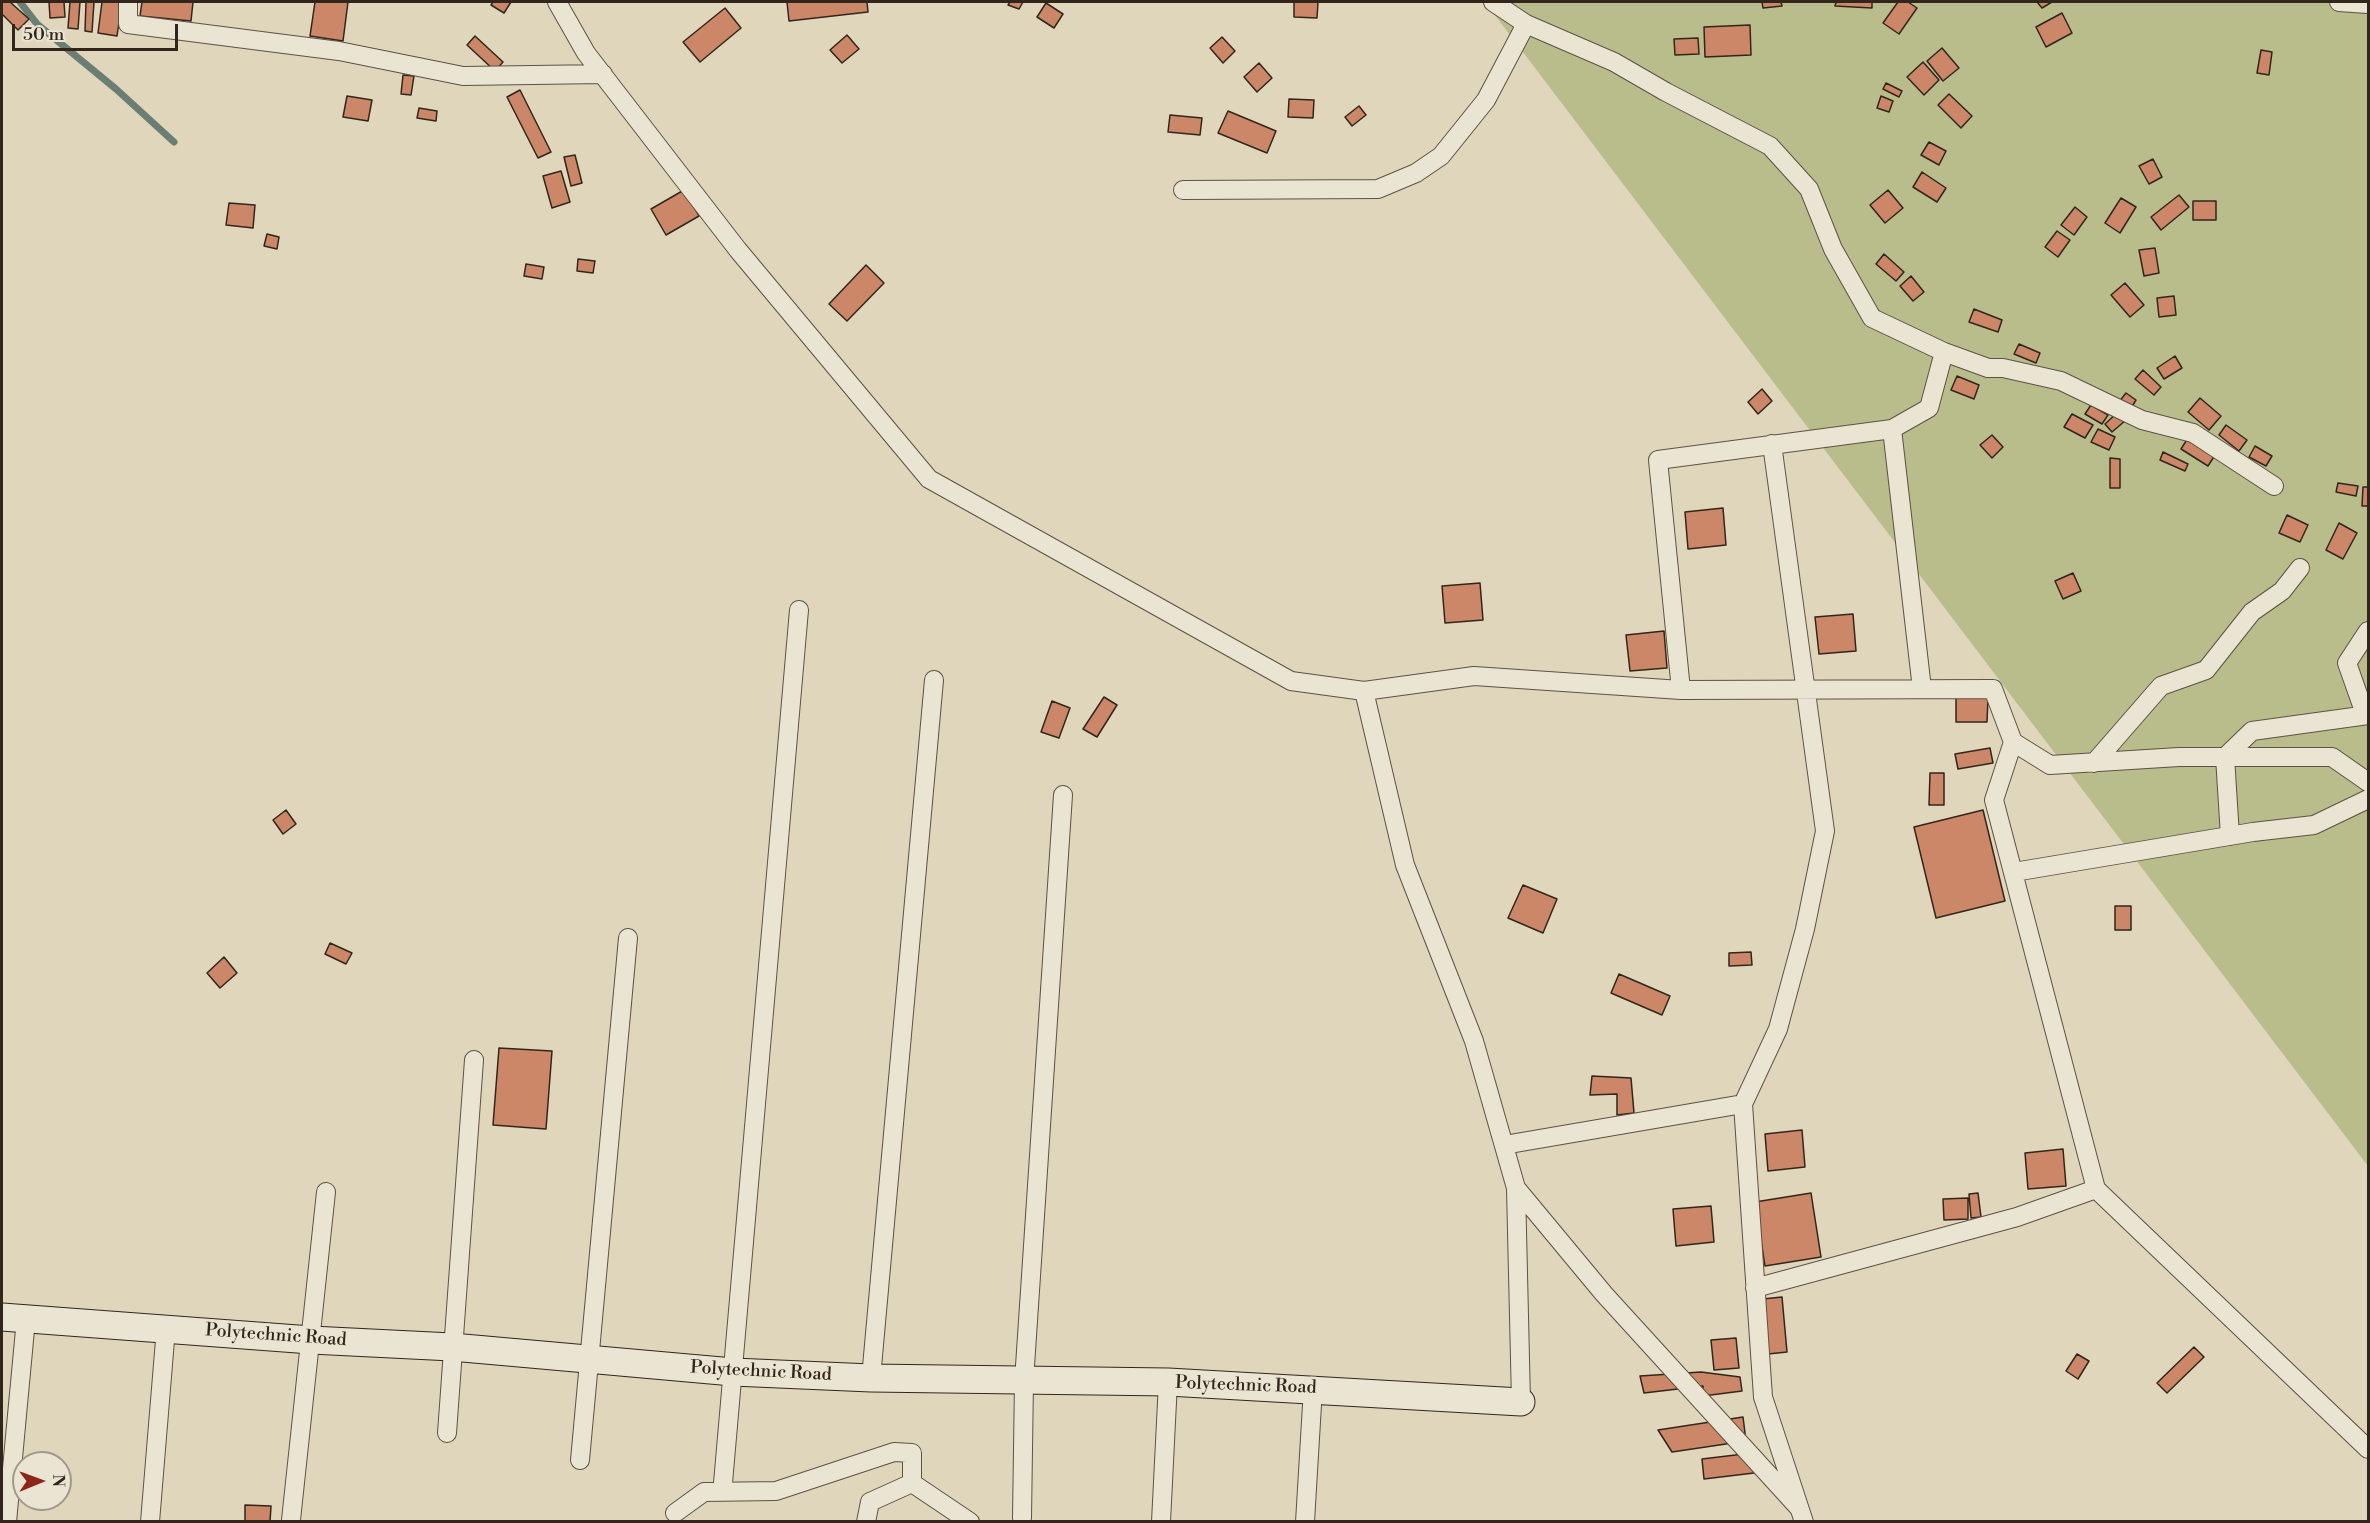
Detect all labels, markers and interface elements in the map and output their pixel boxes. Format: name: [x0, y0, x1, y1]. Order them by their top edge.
scale bar: [15, 12, 182, 50]
text: 50 m: [23, 23, 64, 46]
street label: Polytechnic Road: [205, 1320, 347, 1352]
street label: Polytechnic Road: [690, 1358, 832, 1386]
street label: Polytechnic Road: [1175, 1373, 1317, 1399]
north arrow: [12, 1451, 72, 1511]
text: N: [48, 1474, 68, 1487]

